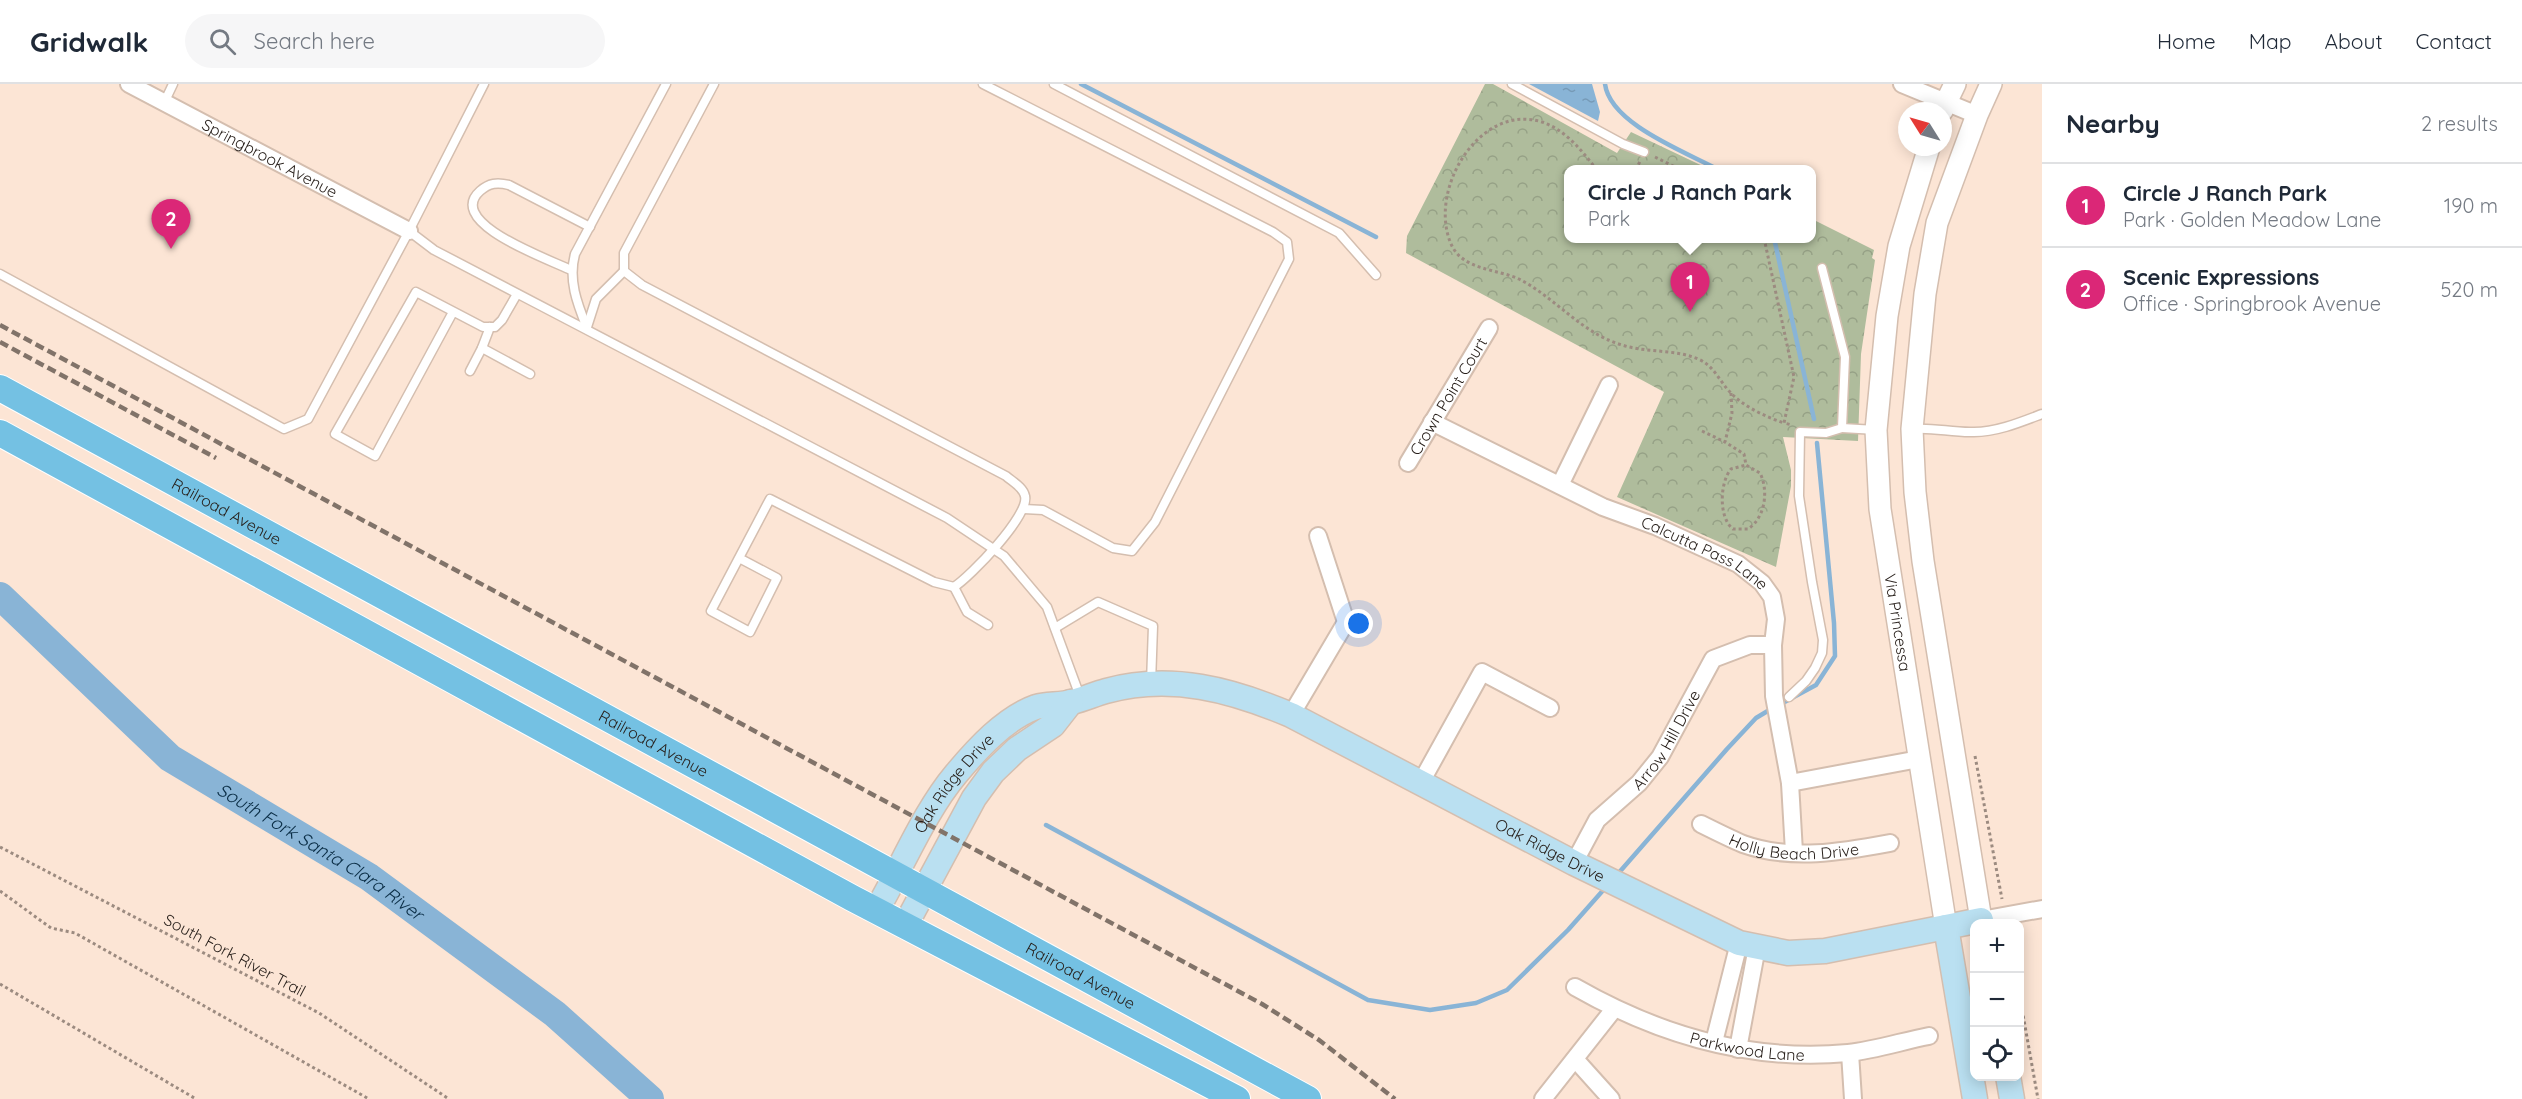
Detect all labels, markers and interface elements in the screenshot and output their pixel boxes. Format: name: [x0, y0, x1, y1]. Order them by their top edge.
search box: [185, 14, 605, 68]
text: Gridwalk: [30, 24, 149, 59]
icon: search: [206, 25, 239, 58]
text: Search here: [254, 27, 375, 55]
text: Home: [2157, 28, 2216, 54]
text: Map: [2249, 28, 2292, 54]
text: About: [2325, 28, 2383, 54]
text: Contact: [2416, 28, 2492, 54]
north arrow: [1898, 102, 1952, 156]
text: Nearby: [2066, 107, 2160, 140]
text: 2 results: [2421, 111, 2498, 136]
street label: Springbrook Avenue: [199, 114, 341, 202]
popup: [1564, 165, 1816, 243]
text: Circle J Ranch Park: [1588, 178, 1792, 206]
text: Circle J Ranch Park: [2123, 179, 2327, 207]
text: 1: [2082, 193, 2089, 218]
text: 190 m: [2444, 193, 2498, 218]
pin: 2: [152, 200, 190, 249]
text: Park: [1588, 206, 1630, 231]
text: Park · Golden Meadow Lane: [2123, 207, 2381, 232]
pin: 1: [1670, 262, 1710, 312]
text: Scenic Expressions: [2123, 263, 2319, 291]
text: 2: [2080, 277, 2091, 302]
text: 520 m: [2440, 277, 2498, 302]
text: Office · Springbrook Avenue: [2123, 291, 2381, 316]
street label: Crown Point Court: [1405, 334, 1491, 459]
street label: Railroad Avenue: [168, 473, 285, 549]
street label: Calcutta Pass Lane: [1639, 512, 1773, 593]
street label: Via Princessa: [1880, 572, 1916, 673]
your location: [1344, 609, 1373, 638]
street label: Arrow Hill Drive: [1628, 687, 1704, 794]
street label: Railroad Avenue: [595, 705, 712, 781]
street label: Oak Ridge Drive: [910, 729, 998, 837]
water label: South Fork Santa Clara River: [213, 777, 430, 926]
street label: Oak Ridge Drive: [1492, 814, 1608, 886]
street label: Holly Beach Drive: [1726, 829, 1860, 864]
street label: South Fork River Trail: [161, 909, 309, 1001]
map controls: [1970, 919, 2024, 1081]
button: +: [1970, 919, 2024, 973]
street label: Railroad Avenue: [1022, 938, 1139, 1013]
button: −: [1970, 973, 2024, 1027]
street label: Parkwood Lane: [1688, 1027, 1805, 1065]
button: locate: [1970, 1027, 2024, 1081]

